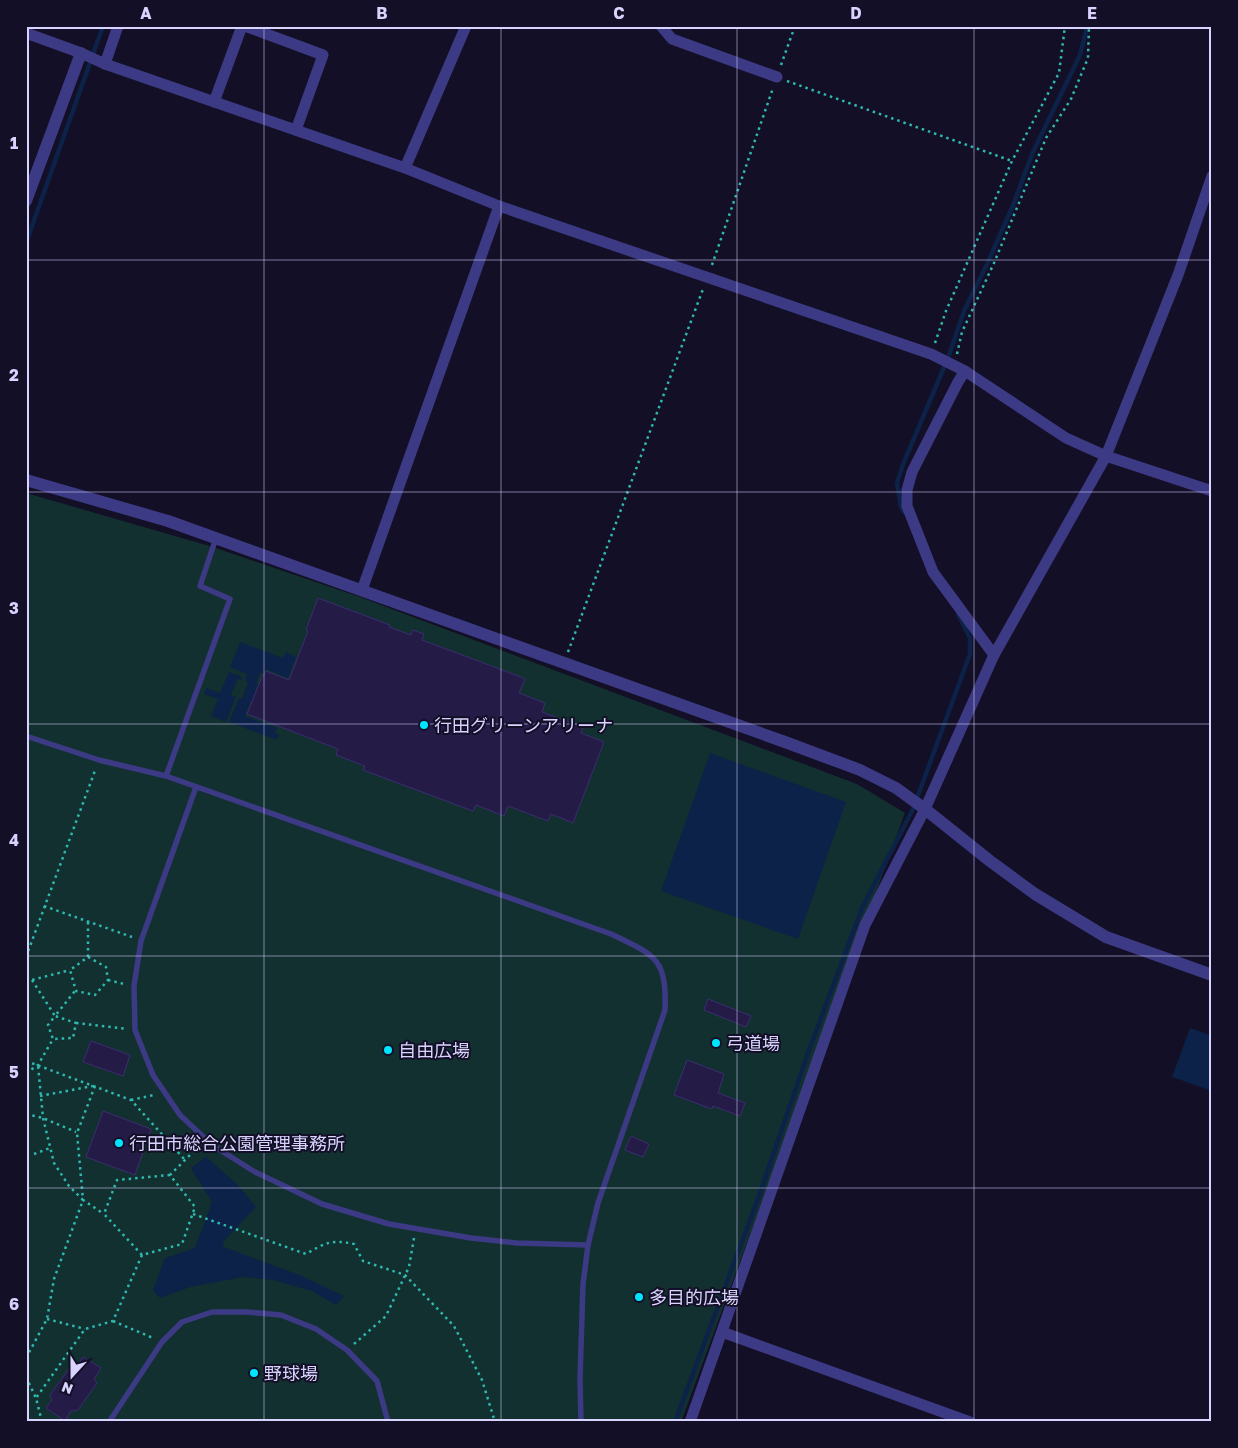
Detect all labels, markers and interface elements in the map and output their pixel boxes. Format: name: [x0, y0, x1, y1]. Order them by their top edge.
text: A: [140, 3, 152, 23]
text: B: [376, 3, 388, 23]
text: C: [613, 3, 625, 23]
text: D: [850, 3, 862, 23]
text: E: [1087, 3, 1097, 23]
text: 1: [10, 133, 18, 153]
text: 2: [9, 365, 19, 385]
text: 3: [9, 598, 19, 618]
place label: 行田グリーンアリーナ: [434, 714, 613, 736]
marker: 行田グリーンアリーナ: [418, 719, 430, 731]
text: 4: [9, 830, 19, 850]
place label: 弓道場: [726, 1032, 780, 1054]
marker: 弓道場: [710, 1037, 722, 1049]
place label: 自由広場: [398, 1039, 470, 1061]
marker: 自由広場: [382, 1044, 394, 1056]
text: 5: [9, 1062, 19, 1082]
place label: 行田市総合公園管理事務所: [129, 1132, 345, 1154]
marker: 行田市総合公園管理事務所: [113, 1137, 125, 1149]
place label: 多目的広場: [649, 1286, 739, 1308]
marker: 多目的広場: [633, 1291, 645, 1303]
text: 6: [9, 1294, 19, 1314]
north arrow: [48, 1350, 98, 1400]
place label: 野球場: [264, 1362, 318, 1384]
marker: 野球場: [248, 1367, 260, 1379]
text: N: [59, 1379, 75, 1398]

